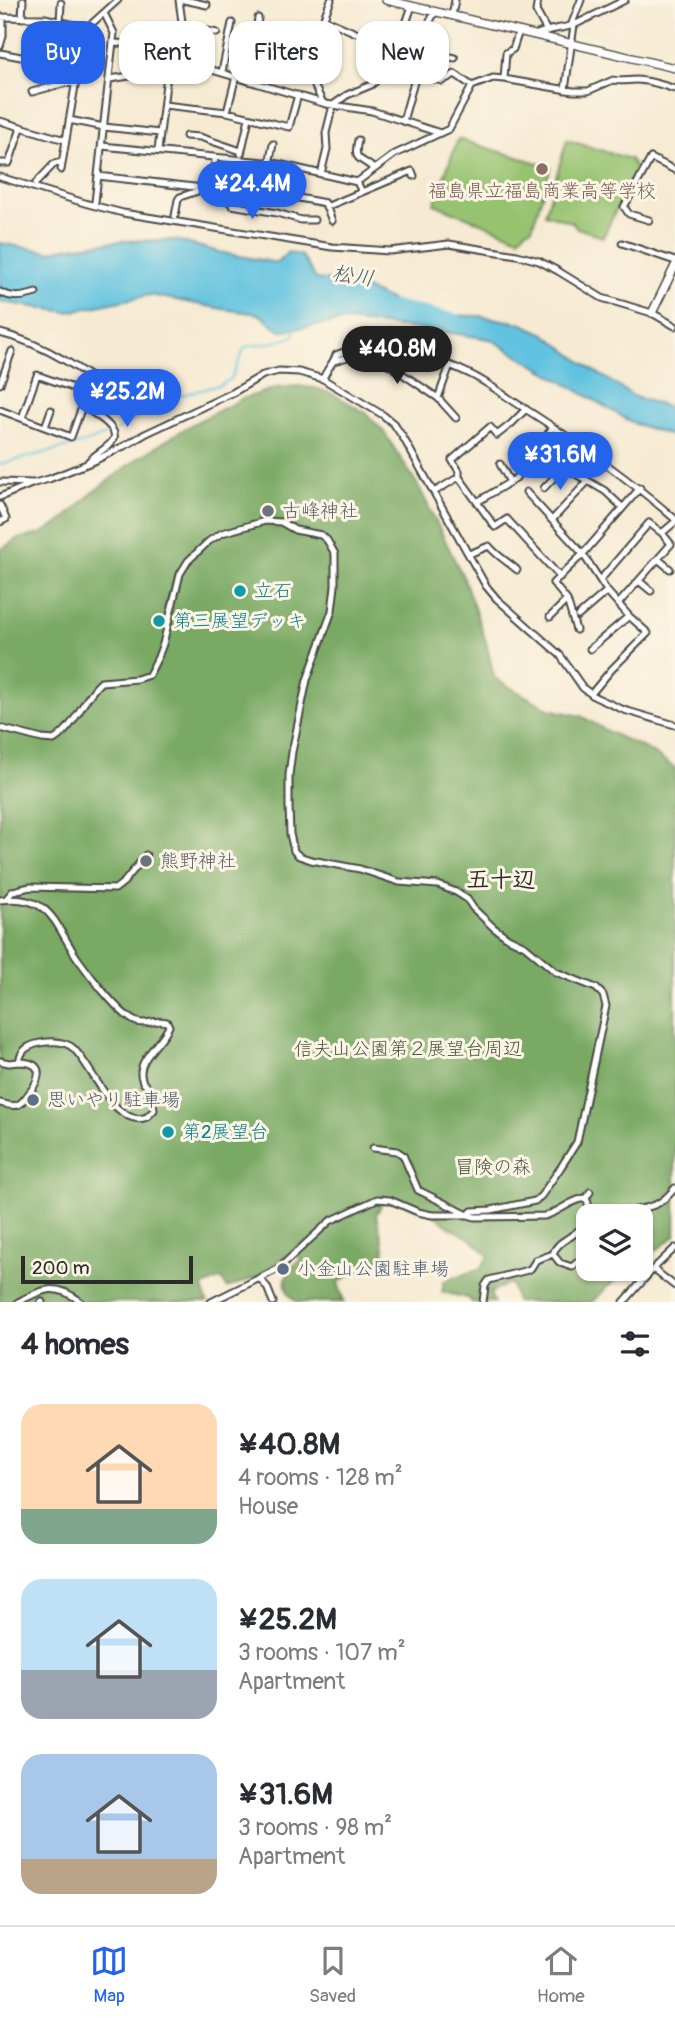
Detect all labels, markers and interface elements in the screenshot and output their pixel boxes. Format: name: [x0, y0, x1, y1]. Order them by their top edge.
chip: Buy: [21, 21, 105, 84]
chip: Rent: [119, 21, 215, 84]
chip: Filters: [229, 21, 342, 84]
chip: New: [356, 21, 449, 84]
marker: 福島県立福島商業高等学校: [534, 161, 550, 177]
pin: ¥24.4M: [195, 162, 309, 221]
text: ¥24.4M: [213, 169, 291, 198]
place label: 福島県立福島商業高等学校: [428, 179, 656, 203]
water label: 松川: [330, 259, 376, 293]
pin: ¥40.8M: [340, 326, 454, 386]
text: ¥40.8M: [358, 334, 436, 363]
pin: ¥25.2M: [70, 370, 184, 429]
text: ¥25.2M: [89, 377, 165, 406]
pin: ¥31.6M: [503, 433, 617, 492]
text: ¥31.6M: [524, 440, 596, 469]
place label: 古峰神社: [282, 499, 358, 523]
marker: 古峰神社: [260, 503, 276, 519]
place label: 立石: [254, 579, 292, 603]
marker: 立石: [232, 583, 248, 599]
place label: 第三展望デッキ: [173, 609, 306, 633]
marker: 第三展望デッキ: [151, 613, 167, 629]
place label: 熊野神社: [160, 849, 236, 873]
marker: 熊野神社: [138, 853, 154, 869]
district label: 五十辺: [467, 865, 536, 894]
park label: 信夫山公園第２展望台周辺: [294, 1037, 522, 1061]
place label: 思いやり駐車場: [47, 1088, 180, 1112]
marker: 思いやり駐車場: [25, 1092, 41, 1108]
place label: 第2展望台: [182, 1120, 269, 1144]
marker: 第2展望台: [160, 1124, 176, 1140]
park label: 冒険の森: [455, 1155, 531, 1179]
map controls: [576, 1204, 653, 1281]
button: layers: [576, 1204, 653, 1281]
scale bar: [21, 1253, 192, 1285]
text: 200 m: [32, 1256, 90, 1280]
place label: 小金山公園駐車場: [297, 1257, 449, 1281]
marker: 小金山公園駐車場: [275, 1261, 291, 1277]
icon: filters: [616, 1325, 654, 1363]
text: 4 homes: [21, 1326, 129, 1363]
text: ¥40.8M: [238, 1426, 340, 1463]
icon: home: [77, 1432, 161, 1516]
text: 4 rooms · 128 m²: [238, 1463, 403, 1492]
text: House: [238, 1492, 298, 1521]
text: ¥25.2M: [238, 1601, 337, 1638]
icon: home: [77, 1607, 161, 1691]
text: 3 rooms · 107 m²: [238, 1638, 406, 1667]
text: Apartment: [238, 1667, 345, 1696]
text: ¥31.6M: [238, 1776, 333, 1813]
icon: home: [77, 1782, 161, 1866]
text: 3 rooms · 98 m²: [238, 1813, 392, 1842]
text: Apartment: [238, 1842, 345, 1871]
tab: Map: [90, 1942, 128, 2008]
tab: Saved: [309, 1942, 356, 2008]
tab: Home: [537, 1942, 585, 2008]

